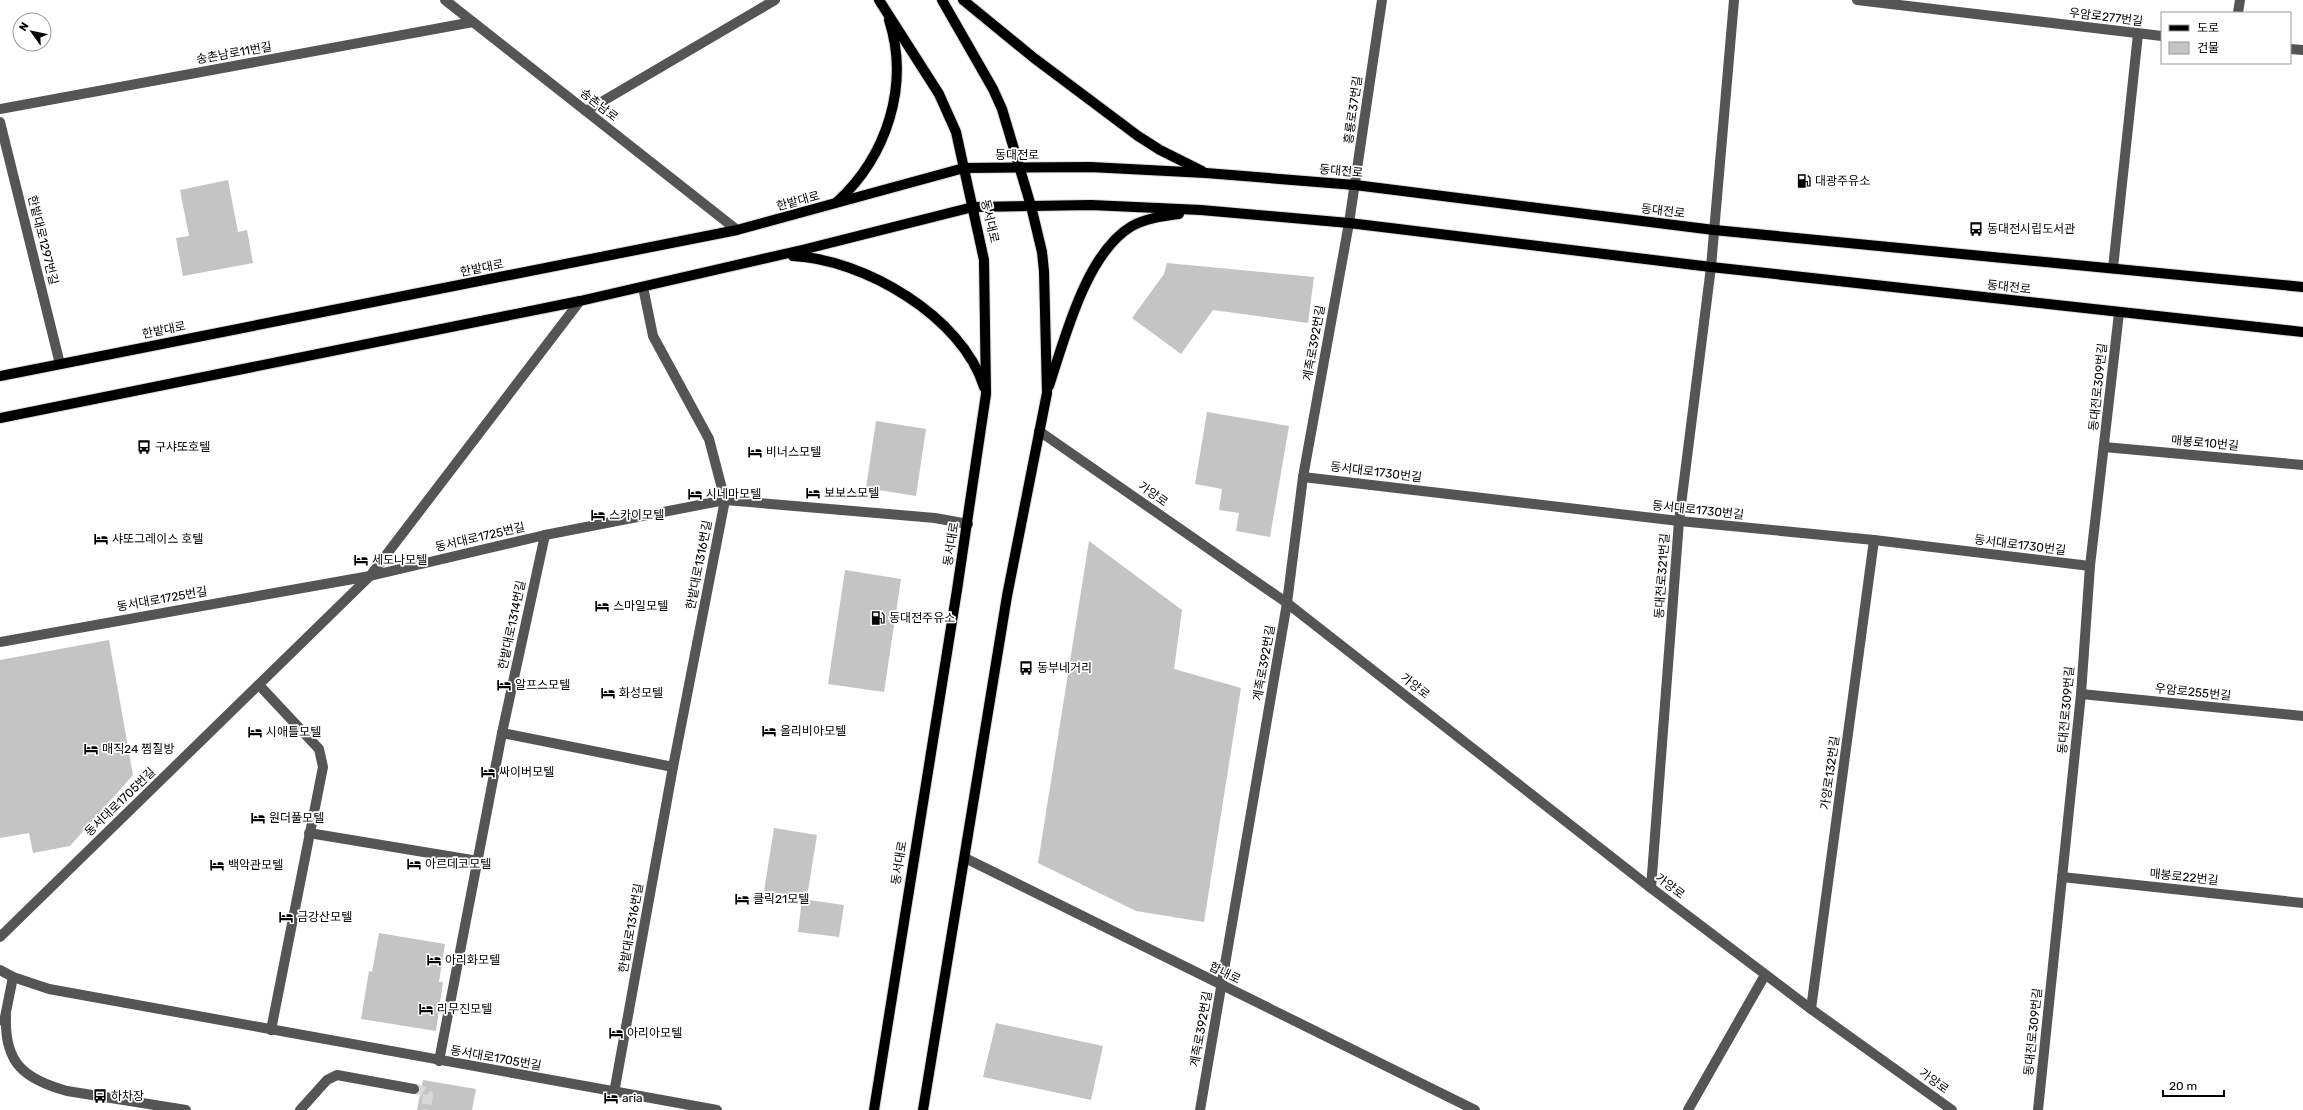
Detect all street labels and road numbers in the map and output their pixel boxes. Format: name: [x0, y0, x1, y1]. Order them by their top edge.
street label: 우암로277번길: [2068, 6, 2144, 28]
street label: 송촌남로11번길: [195, 39, 273, 67]
street label: 흥룡로37번길: [1341, 75, 1365, 145]
street label: 송촌남로: [577, 86, 621, 124]
street label: 동대전로: [995, 148, 1039, 162]
street label: 동대전로: [1318, 162, 1364, 180]
street label: 한밭대로: [775, 189, 821, 213]
street label: 한밭대로1297번길: [25, 194, 61, 286]
street label: 동서대로: [978, 198, 1002, 244]
street label: 동대전로: [1640, 201, 1686, 221]
street label: 한밭대로: [459, 257, 505, 279]
street label: 동대전로: [1986, 278, 2032, 296]
street label: 계족로392번길: [1300, 304, 1328, 382]
street label: 한밭대로: [141, 319, 187, 341]
street label: 동대전로309번길: [2086, 342, 2110, 432]
street label: 매봉로10번길: [2171, 433, 2239, 453]
street label: 동서대로1730번길: [1329, 459, 1423, 485]
street label: 가양로: [1135, 479, 1171, 509]
street label: 동서대로1730번길: [1651, 498, 1745, 522]
street label: 한밭대로1316번길: [683, 519, 715, 611]
street label: 동서대로1725번길: [434, 520, 526, 554]
street label: 동서대로: [941, 521, 961, 567]
street label: 동서대로1730번길: [1973, 532, 2067, 558]
street label: 동대전로321번길: [1652, 533, 1672, 619]
street label: 한밭대로1314번길: [496, 579, 528, 671]
street label: 동서대로1725번길: [116, 584, 208, 614]
street label: 계족로392번길: [1250, 624, 1278, 702]
street label: 동대전로309번길: [2055, 665, 2077, 755]
street label: 가양로: [1398, 670, 1432, 702]
street label: 우암로255번길: [2154, 681, 2232, 703]
street label: 가양로132번길: [1818, 735, 1842, 811]
street label: 동서대로1705번길: [82, 765, 158, 839]
street label: 동서대로: [889, 840, 909, 886]
street label: 매봉로22번길: [2149, 866, 2219, 888]
street label: 가양로: [1653, 870, 1687, 902]
street label: 한밭대로1316번길: [616, 882, 646, 974]
street label: 합내로: [1207, 959, 1243, 987]
street label: 동대전로309번길: [2021, 987, 2045, 1077]
street label: 계족로392번길: [1187, 990, 1215, 1068]
street label: 동서대로1705번길: [449, 1043, 543, 1073]
street label: 가양로: [1916, 1066, 1952, 1096]

